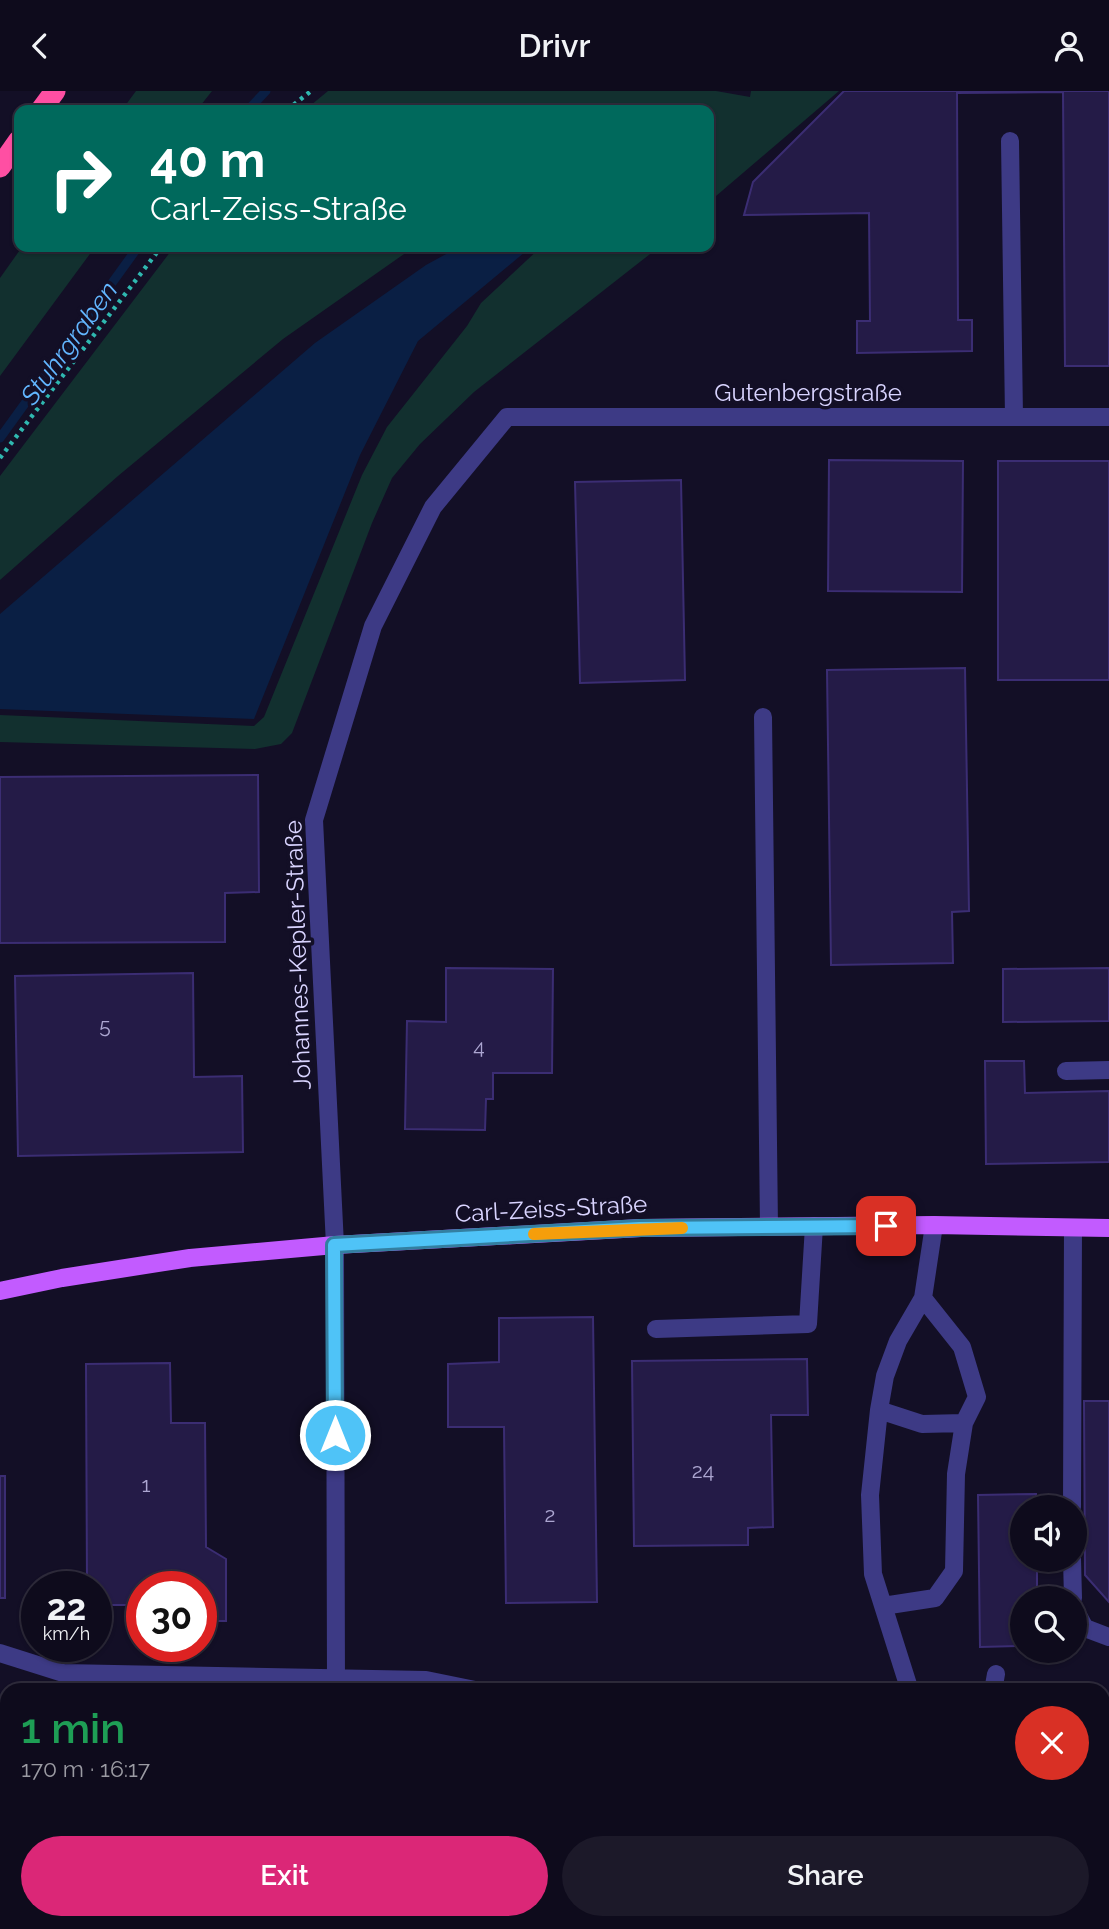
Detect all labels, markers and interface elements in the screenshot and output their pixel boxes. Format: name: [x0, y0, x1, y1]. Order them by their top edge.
icon: back: [21, 27, 59, 65]
text: Drivr: [519, 27, 590, 64]
icon: person: [1050, 27, 1088, 65]
text: 40 m: [150, 131, 265, 188]
icon: right: [35, 133, 126, 224]
text: Carl-Zeiss-Straße: [150, 190, 407, 227]
water label: Stuhrgraben: [14, 276, 124, 411]
street label: Gutenbergstraße: [714, 378, 902, 407]
street label: Johannes-Kepler-Straße: [278, 820, 317, 1090]
house number: 5: [99, 1013, 111, 1038]
house number: 4: [473, 1034, 485, 1059]
street label: Carl-Zeiss-Straße: [454, 1189, 648, 1228]
pin: [856, 1196, 916, 1256]
icon: arrive: [867, 1207, 905, 1245]
position arrow: [298, 1398, 372, 1472]
house number: 24: [692, 1458, 714, 1483]
house number: 1: [142, 1472, 151, 1497]
map controls: [1010, 1495, 1087, 1663]
button: sound: [1010, 1495, 1087, 1572]
house number: 2: [545, 1502, 555, 1527]
speed limit sign: 30: [126, 1571, 217, 1662]
button: search: [1010, 1586, 1087, 1663]
text: 22: [47, 1587, 86, 1628]
text: km/h: [43, 1623, 90, 1644]
text: 1 min: [21, 1704, 125, 1753]
button: close: [1015, 1706, 1089, 1780]
text: 170 m · 16:17: [21, 1755, 150, 1782]
button: Exit: [21, 1836, 548, 1916]
button: Share: [562, 1836, 1089, 1916]

